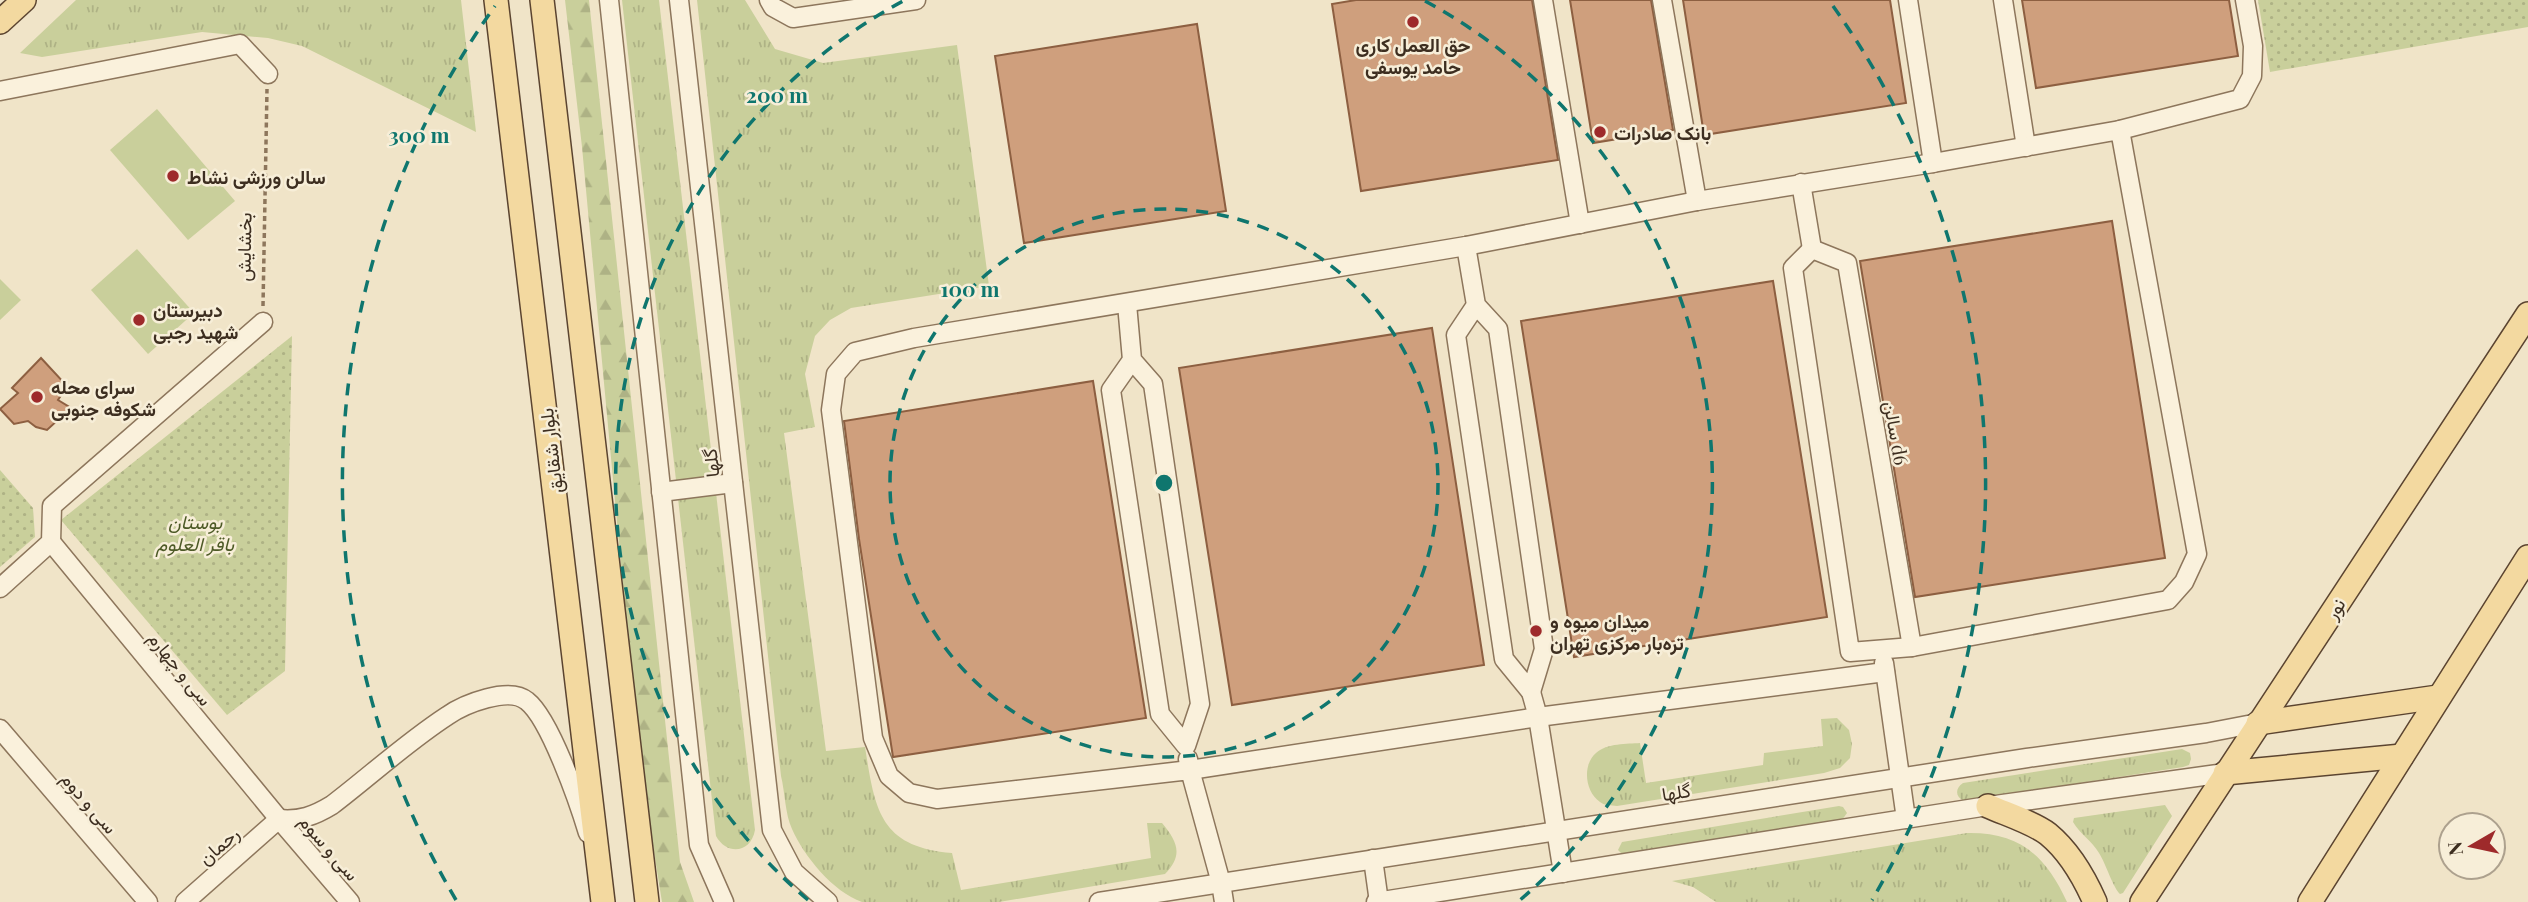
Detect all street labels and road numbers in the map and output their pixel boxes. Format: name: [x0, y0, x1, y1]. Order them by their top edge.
street label: بخشایش: [229, 212, 257, 282]
street label: سالن d6: [1879, 399, 1915, 467]
street label: بلوار شقایق: [532, 407, 568, 495]
street label: گلها: [696, 447, 724, 479]
street label: نور: [2317, 592, 2350, 624]
street label: سی و چهارم: [141, 625, 219, 712]
street label: سی و دوم: [55, 766, 124, 839]
street label: گلها: [1660, 776, 1692, 806]
street label: سی و سوم: [293, 808, 366, 886]
street label: رحمان: [192, 820, 244, 870]

